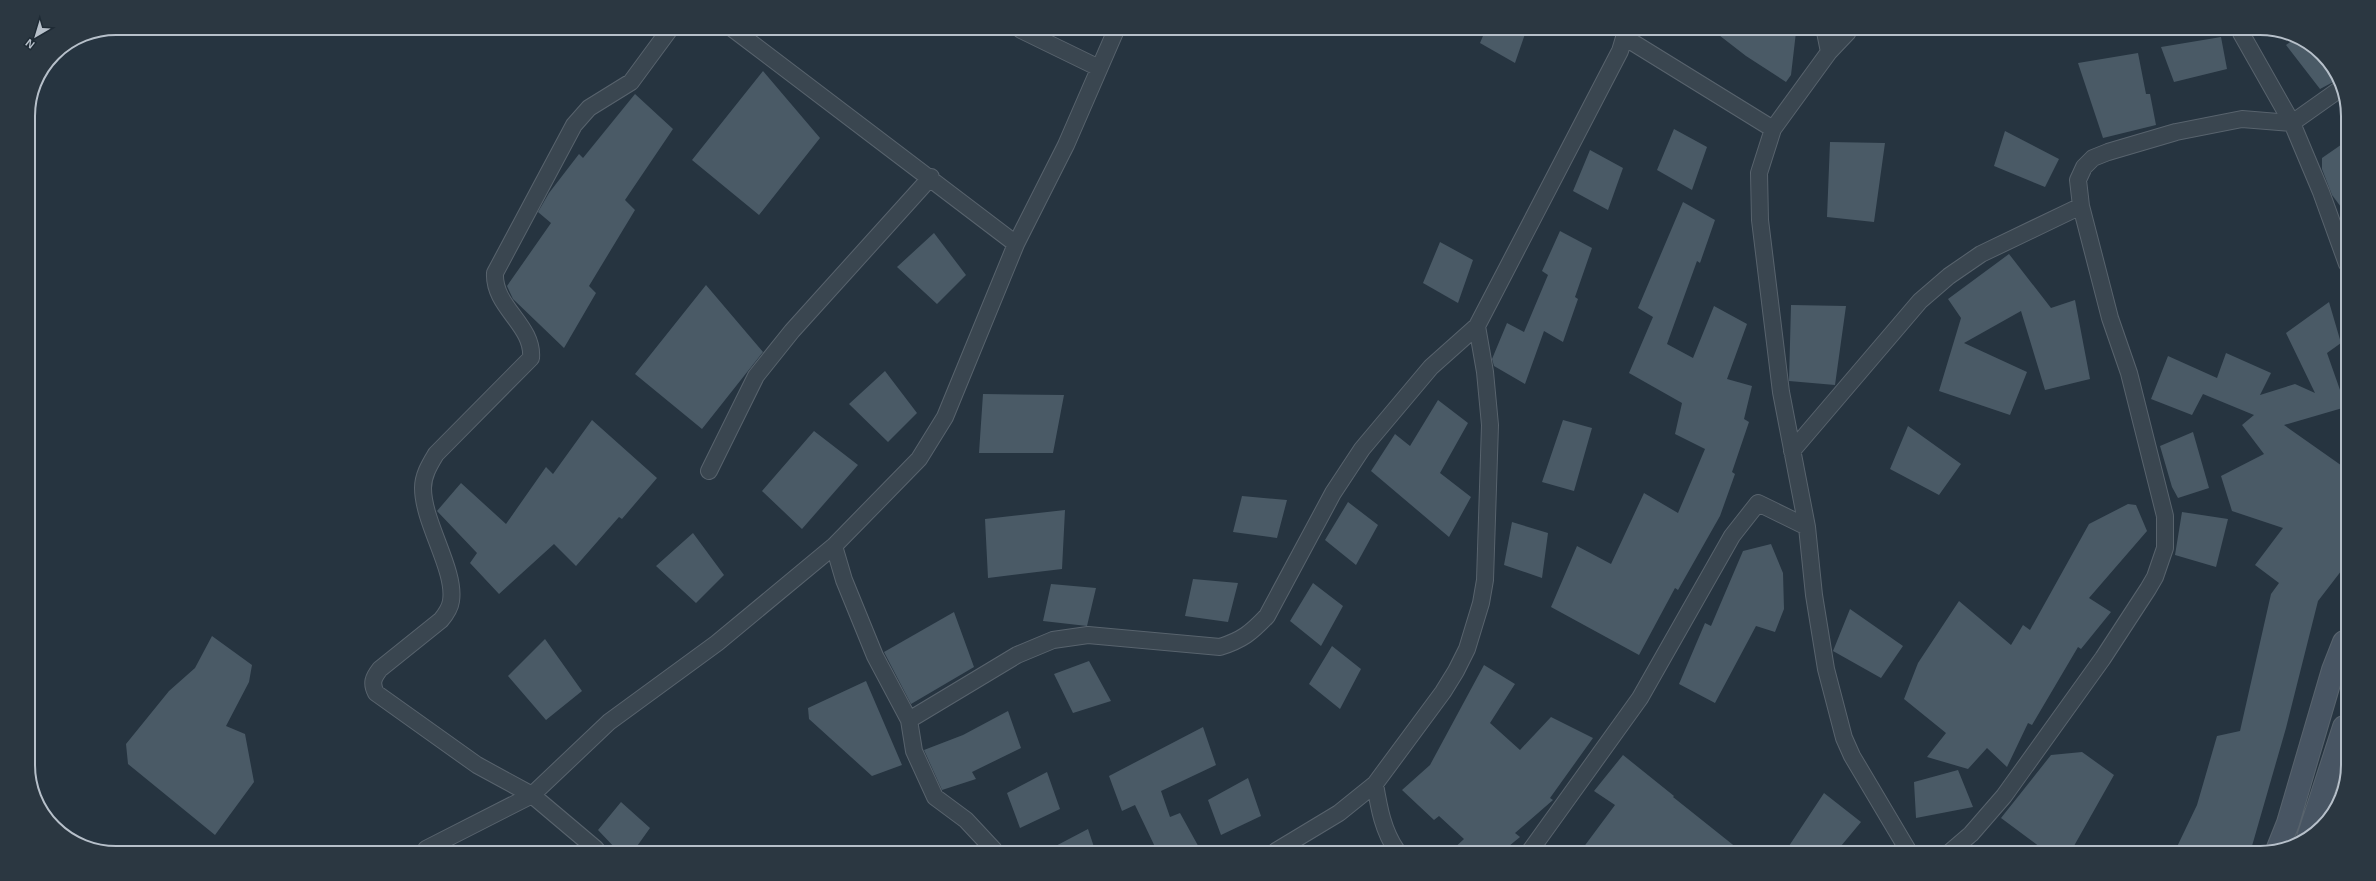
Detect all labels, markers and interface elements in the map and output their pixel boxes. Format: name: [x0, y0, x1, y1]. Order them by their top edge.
north arrow: [16, 16, 56, 56]
text: N: [23, 37, 37, 51]

